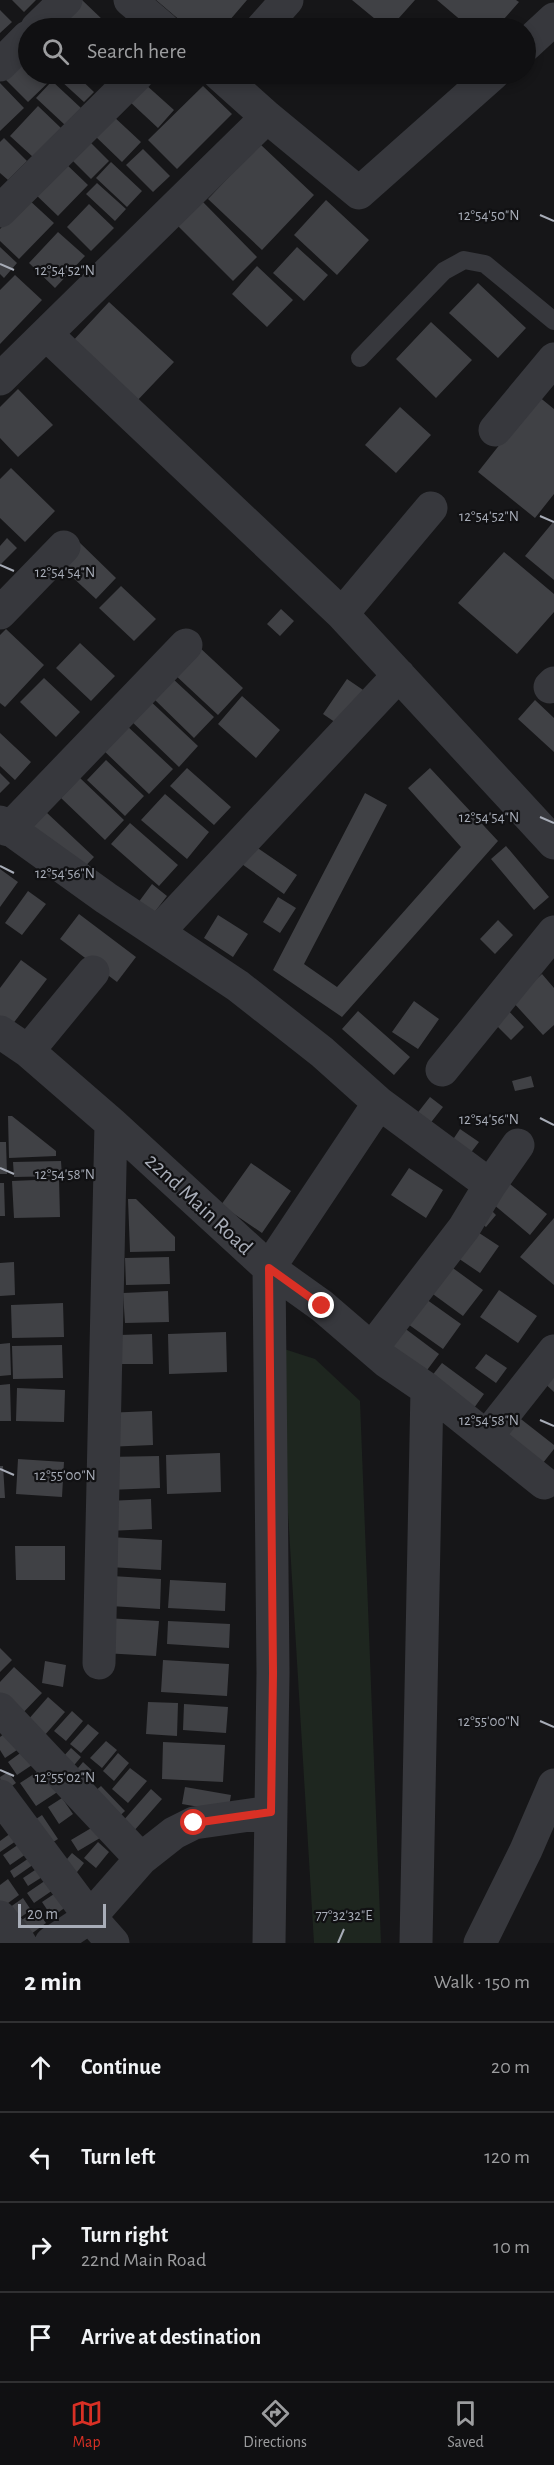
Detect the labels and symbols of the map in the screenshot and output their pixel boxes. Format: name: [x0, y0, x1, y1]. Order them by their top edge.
text: 12°54'50"N: [459, 208, 520, 223]
text: 12°54'52"N: [35, 263, 95, 278]
text: 12°54'52"N: [459, 509, 519, 524]
text: 12°54'54"N: [35, 565, 95, 580]
text: 12°54'54"N: [459, 810, 519, 825]
text: 12°54'56"N: [35, 866, 95, 881]
text: 12°54'56"N: [459, 1112, 519, 1127]
street label: 22nd Main Road: [141, 1149, 257, 1259]
text: 12°54'58"N: [35, 1167, 95, 1182]
route end: [308, 1292, 334, 1318]
text: 12°54'58"N: [459, 1413, 519, 1428]
text: 12°55'00"N: [34, 1468, 96, 1483]
text: 12°55'00"N: [458, 1714, 520, 1729]
text: 12°55'02"N: [35, 1770, 95, 1785]
route start: [180, 1809, 206, 1835]
scale bar: [18, 1901, 106, 1928]
text: 77°32'32"E: [316, 1908, 372, 1923]

